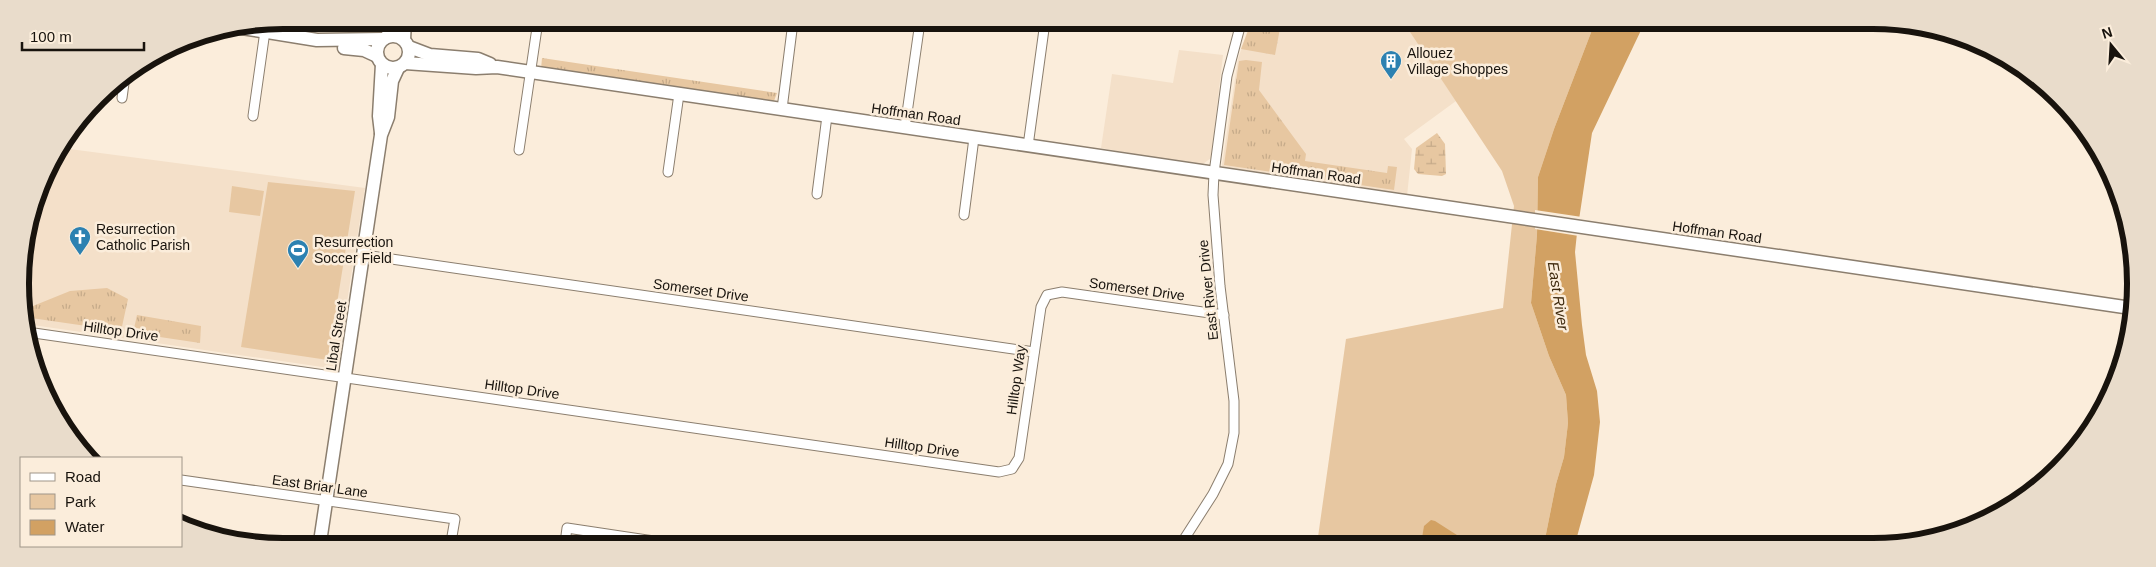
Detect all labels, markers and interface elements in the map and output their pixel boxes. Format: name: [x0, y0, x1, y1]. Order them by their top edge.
scale bar: [22, 20, 145, 52]
north arrow: [2086, 20, 2136, 70]
text: N: [2100, 23, 2114, 42]
text: 100 m: [30, 28, 72, 45]
place label: Allouez Village Shoppes: [1407, 45, 1508, 77]
building icon: Allouez Village Shoppes: [1379, 49, 1403, 80]
street label: Hoffman Road: [870, 100, 962, 128]
street label: Hoffman Road: [1270, 159, 1362, 187]
street label: Hoffman Road: [1671, 218, 1763, 246]
place label: Resurrection Catholic Parish: [96, 221, 190, 253]
church icon: Resurrection Catholic Parish: [68, 225, 92, 256]
place label: Resurrection Soccer Field: [314, 234, 393, 266]
sports icon: Resurrection Soccer Field: [286, 238, 310, 269]
street label: East River Drive: [1195, 239, 1221, 341]
water label: East River: [1545, 260, 1572, 332]
street label: Somerset Drive: [1088, 274, 1186, 304]
street label: Somerset Drive: [652, 275, 750, 305]
street label: Libal Street: [323, 300, 349, 372]
street label: Hilltop Drive: [83, 318, 160, 344]
street label: Hilltop Way: [1003, 344, 1029, 416]
street label: Hilltop Drive: [484, 376, 561, 402]
street label: Hilltop Drive: [884, 434, 961, 460]
legend: [20, 457, 182, 547]
text: Road: [65, 468, 101, 485]
street label: East Briar Lane: [271, 471, 369, 501]
text: Park: [65, 493, 96, 510]
text: Water: [65, 518, 104, 535]

